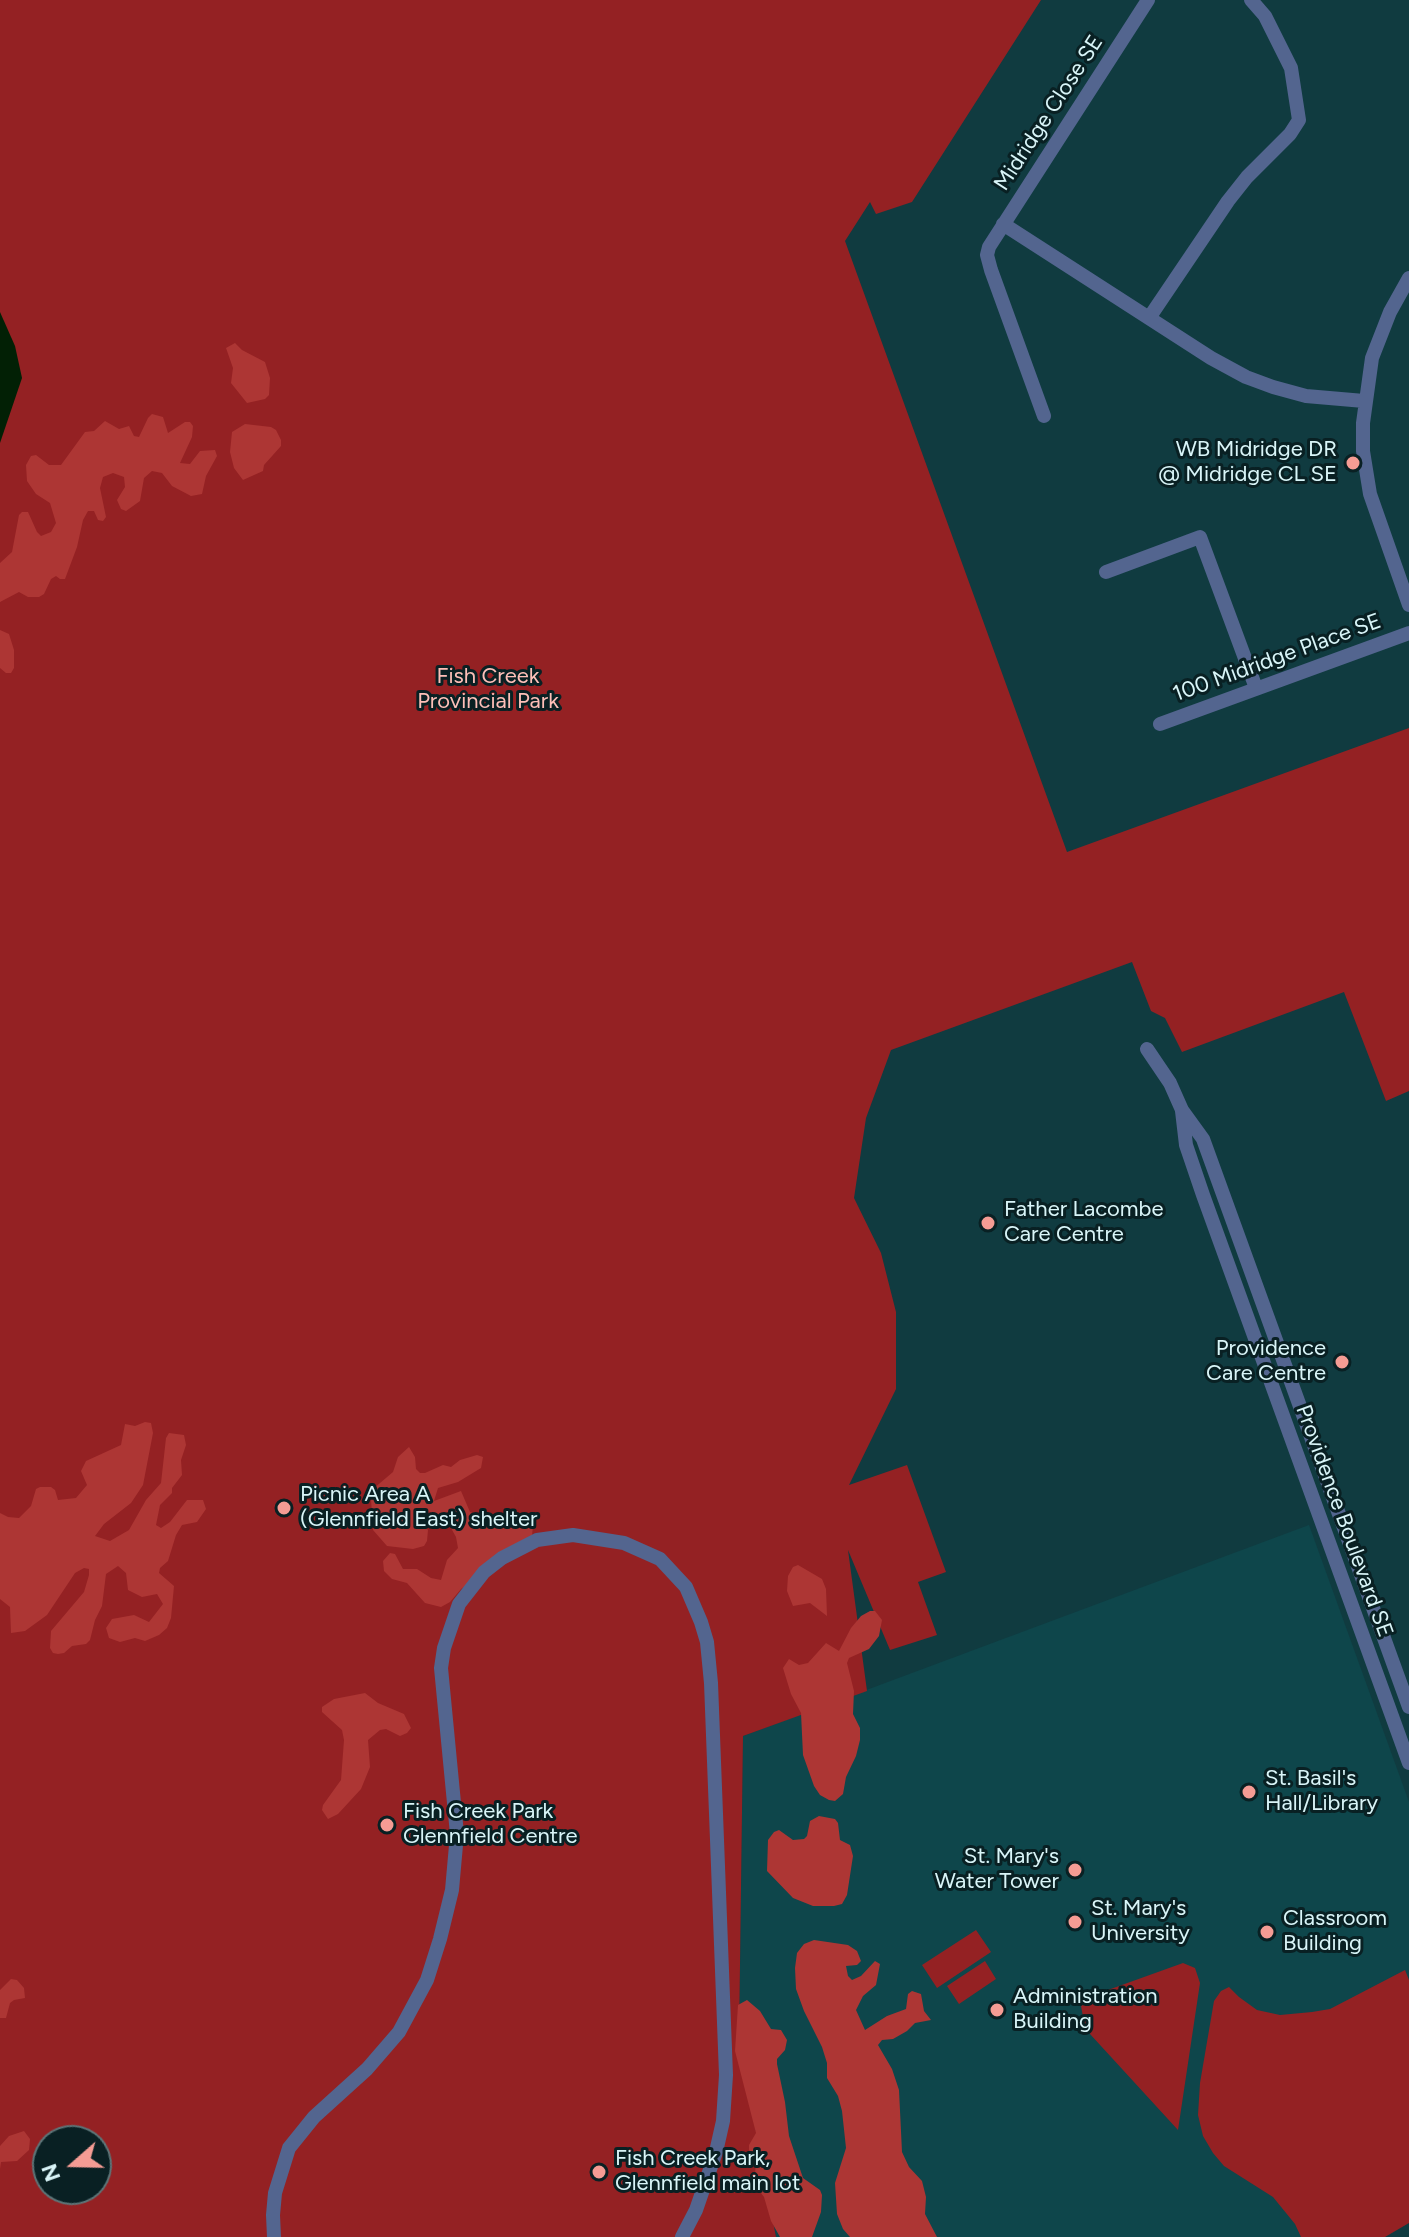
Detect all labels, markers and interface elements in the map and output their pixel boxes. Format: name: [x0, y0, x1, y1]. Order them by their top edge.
street label: Midridge Close SE: [989, 30, 1109, 196]
place label: WB Midridge DR @ Midridge CL SE: [1158, 437, 1337, 488]
marker: WB Midridge DR @ Midridge CL SE: [1344, 454, 1362, 472]
street label: 100 Midridge Place SE: [1169, 608, 1385, 708]
park label: Fish Creek Provincial Park: [417, 664, 559, 716]
place label: Father Lacombe Care Centre: [1004, 1197, 1163, 1248]
marker: Father Lacombe Care Centre: [979, 1214, 997, 1232]
place label: Providence Care Centre: [1206, 1336, 1326, 1388]
marker: Providence Care Centre: [1333, 1353, 1351, 1371]
street label: Providence Boulevard SE: [1290, 1401, 1398, 1641]
place label: Picnic Area A (Glennfield East) shelter: [300, 1482, 537, 1534]
marker: Picnic Area A (Glennfield East) shelter: [275, 1499, 293, 1517]
place label: St. Basil's Hall/Library: [1265, 1766, 1378, 1818]
marker: St. Basil's Hall/Library: [1240, 1783, 1258, 1801]
place label: Fish Creek Park Glennfield Centre: [403, 1799, 577, 1850]
marker: Fish Creek Park Glennfield Centre: [378, 1816, 396, 1834]
place label: St. Mary's Water Tower: [935, 1844, 1059, 1896]
marker: St. Mary's Water Tower: [1066, 1861, 1084, 1879]
place label: St. Mary's University: [1091, 1896, 1190, 1948]
place label: Classroom Building: [1283, 1906, 1387, 1958]
marker: St. Mary's University: [1066, 1913, 1084, 1931]
marker: Classroom Building: [1258, 1923, 1276, 1941]
place label: Administration Building: [1013, 1984, 1158, 2036]
marker: Administration Building: [988, 2001, 1006, 2019]
north arrow: [32, 2125, 112, 2205]
place label: Fish Creek Park, Glennfield main lot: [615, 2146, 800, 2198]
text: N: [35, 2160, 66, 2185]
marker: Fish Creek Park, Glennfield main lot: [590, 2163, 608, 2181]

